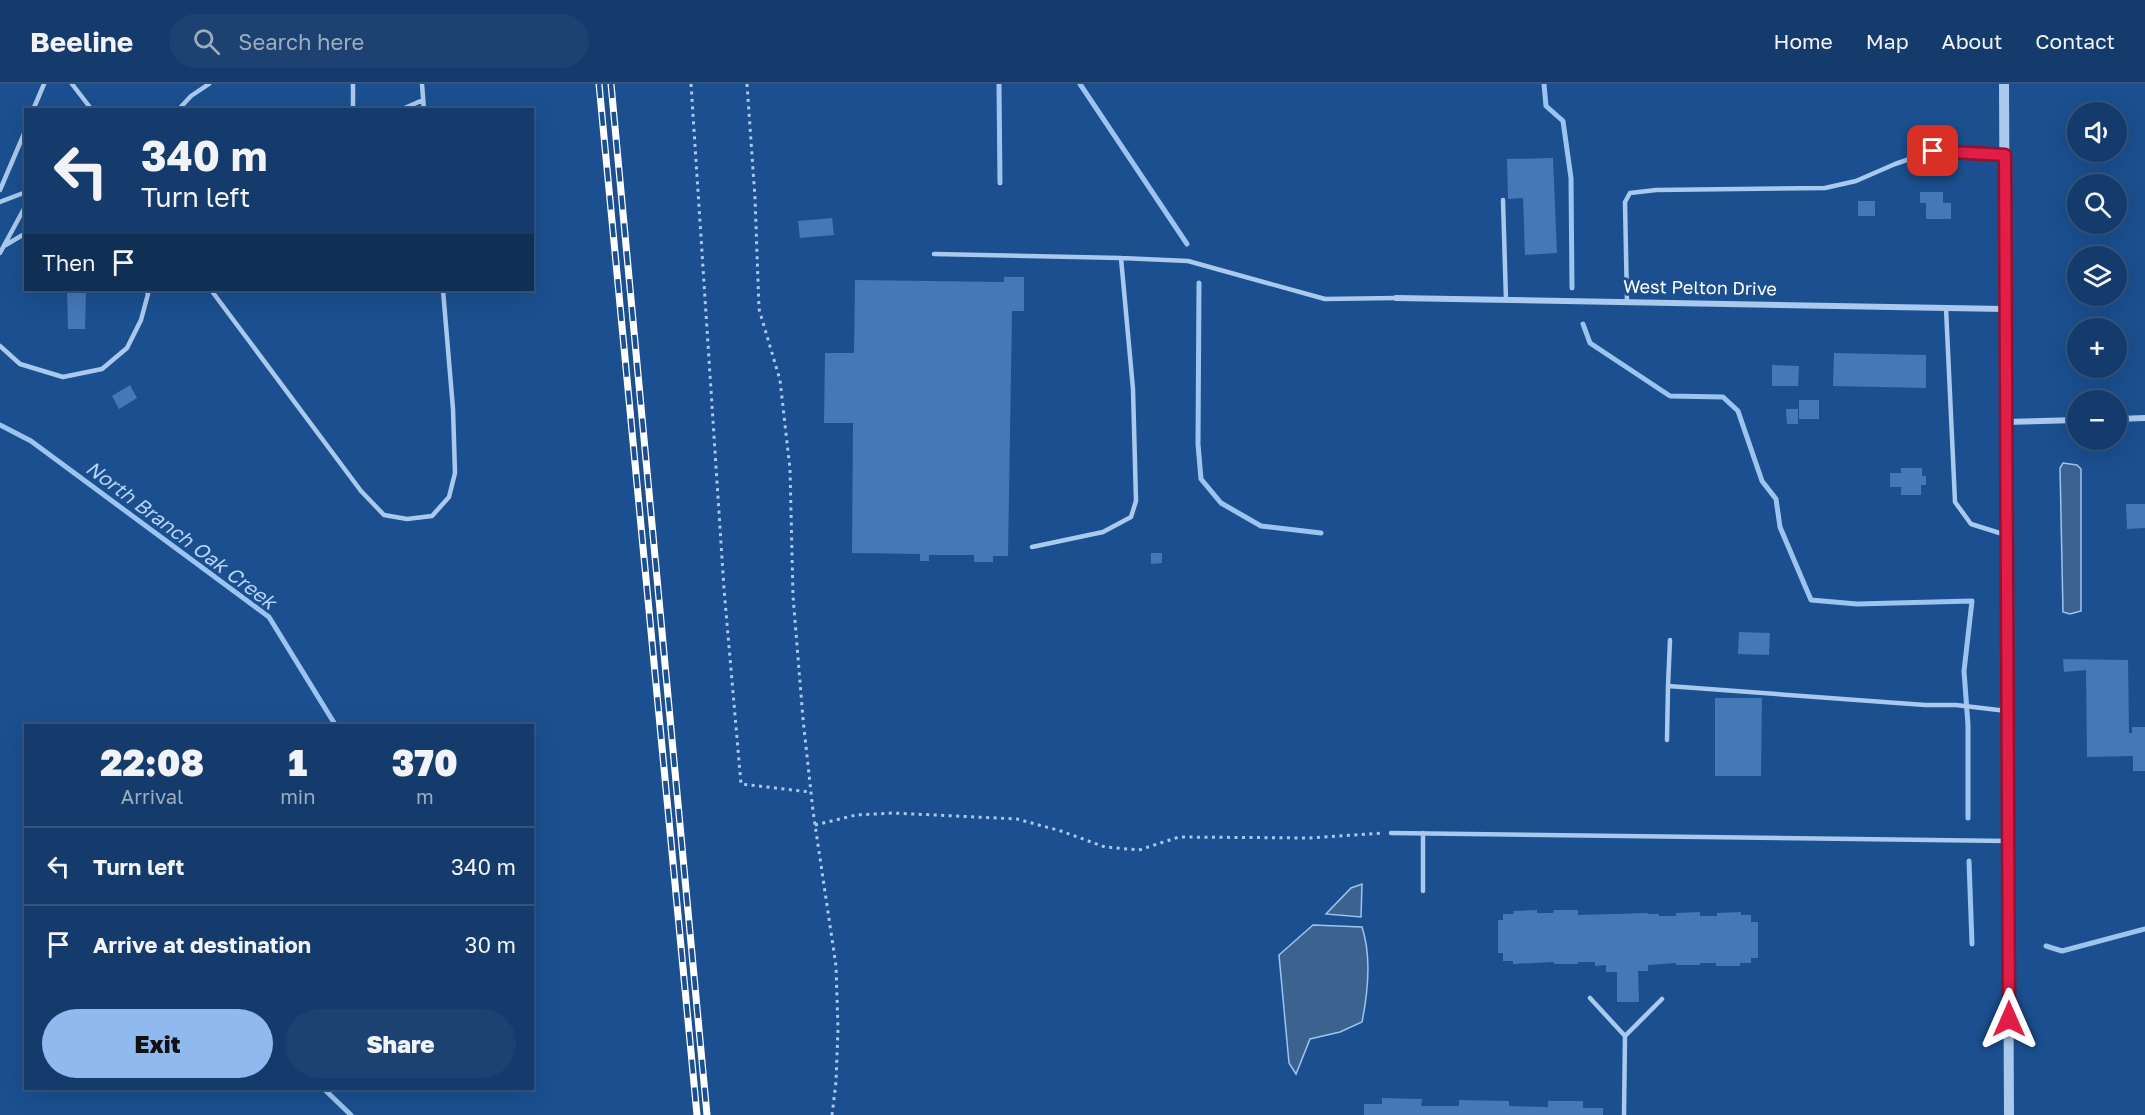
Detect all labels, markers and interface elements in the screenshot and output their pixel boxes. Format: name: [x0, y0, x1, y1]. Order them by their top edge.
search box: [169, 14, 589, 68]
text: Beeline: [30, 25, 133, 58]
icon: search: [190, 25, 223, 58]
text: Search here: [238, 28, 364, 55]
text: Home: [1773, 28, 1833, 54]
text: Map: [1866, 28, 1909, 54]
text: About: [1942, 28, 2002, 54]
text: Contact: [2035, 28, 2115, 54]
map controls: [2067, 102, 2127, 450]
button: sound: [2067, 102, 2127, 162]
pin: [1907, 125, 1958, 176]
text: 340 m: [141, 130, 267, 180]
icon: left: [42, 132, 120, 210]
icon: arrive: [1916, 134, 1949, 167]
button: search: [2067, 174, 2127, 234]
text: Turn left: [141, 181, 250, 213]
icon: arrive: [107, 246, 140, 279]
button: layers: [2067, 246, 2127, 306]
text: Then: [42, 249, 95, 276]
street label: West Pelton Drive: [1623, 275, 1777, 299]
button: +: [2067, 318, 2127, 378]
button: −: [2067, 390, 2127, 450]
water label: North Branch Oak Creek: [82, 455, 283, 615]
text: 22:08: [100, 741, 204, 784]
text: 1: [288, 741, 307, 784]
text: 370: [392, 741, 458, 784]
text: Arrival: [121, 784, 183, 808]
text: min: [280, 784, 316, 808]
text: m: [416, 784, 434, 808]
icon: left: [42, 850, 75, 883]
text: Turn left: [93, 853, 184, 880]
text: 340 m: [451, 853, 516, 880]
icon: arrive: [42, 928, 75, 961]
text: Arrive at destination: [93, 931, 311, 958]
text: 30 m: [465, 931, 516, 958]
position arrow: [1977, 987, 2041, 1051]
button: Exit: [42, 1009, 273, 1078]
button: Share: [285, 1009, 516, 1078]

